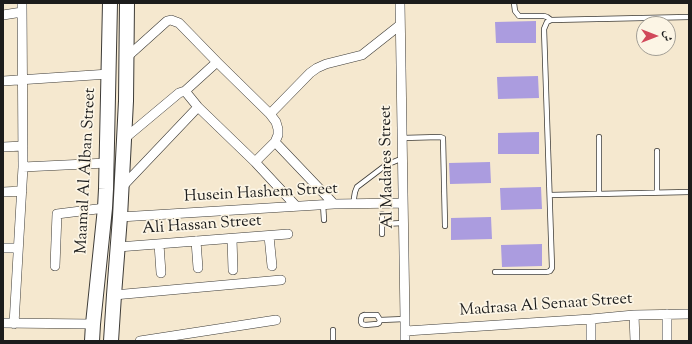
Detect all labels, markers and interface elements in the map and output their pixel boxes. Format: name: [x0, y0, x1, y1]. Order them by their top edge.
north arrow: [636, 16, 676, 56]
text: ش: [659, 31, 675, 41]
street label: Maamal Al Alban Street: [73, 87, 101, 255]
street label: Al Madares Street: [377, 105, 399, 229]
street label: Husein Hashem Street: [184, 180, 338, 208]
street label: Ali Hassan Street: [142, 212, 262, 240]
street label: Madrasa Al Senaat Street: [459, 290, 633, 322]

